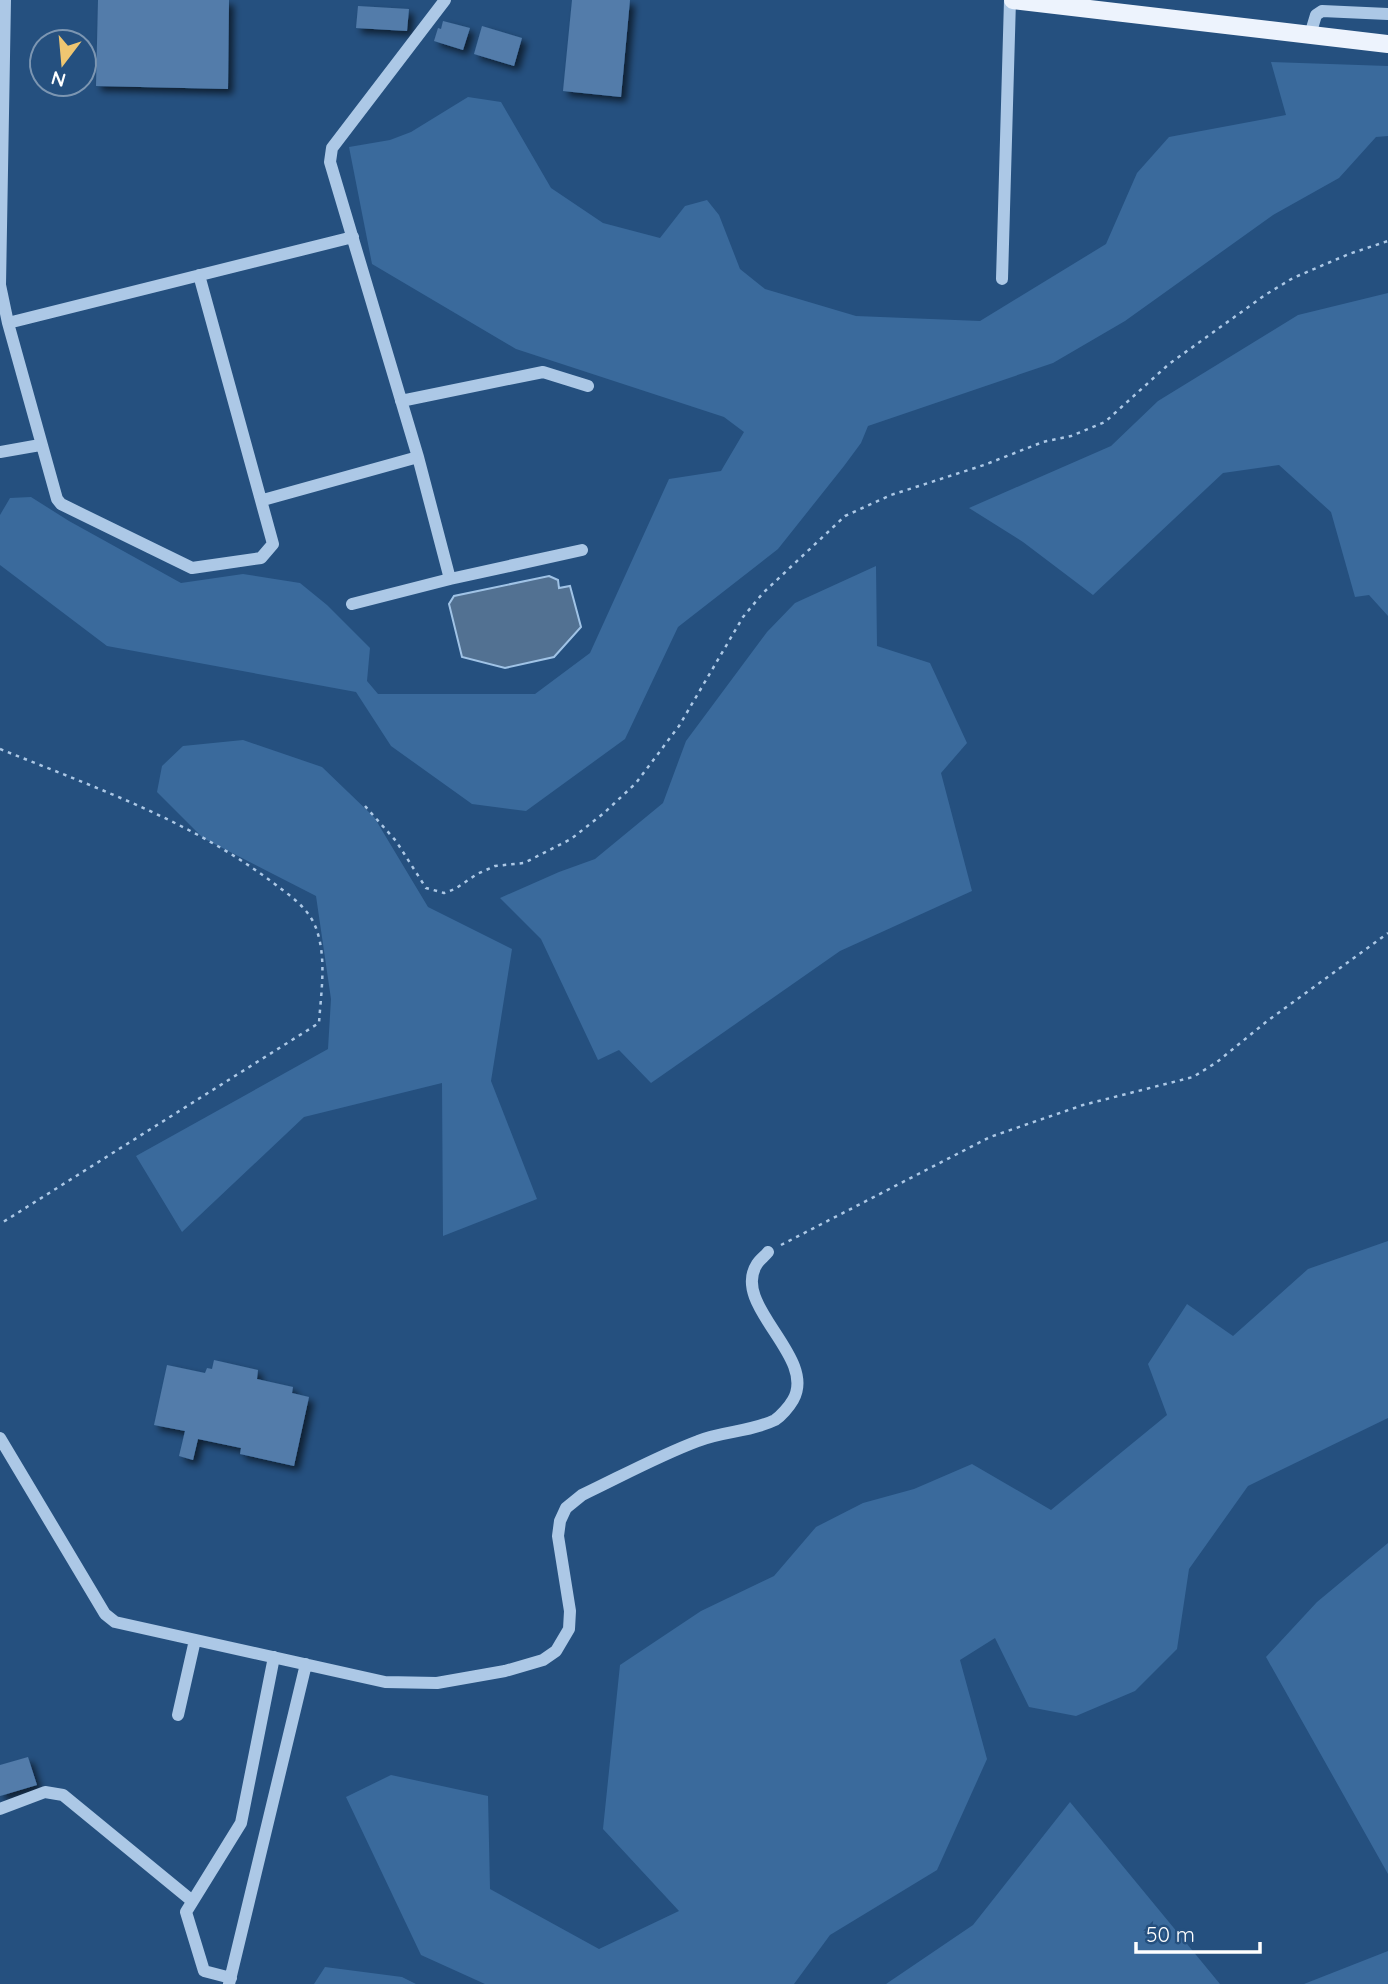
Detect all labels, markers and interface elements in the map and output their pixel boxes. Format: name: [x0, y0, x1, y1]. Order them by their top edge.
north arrow: [28, 28, 98, 98]
text: N: [48, 66, 68, 93]
scale bar: [1136, 1910, 1260, 1954]
text: 50 m: [1146, 1921, 1195, 1947]

